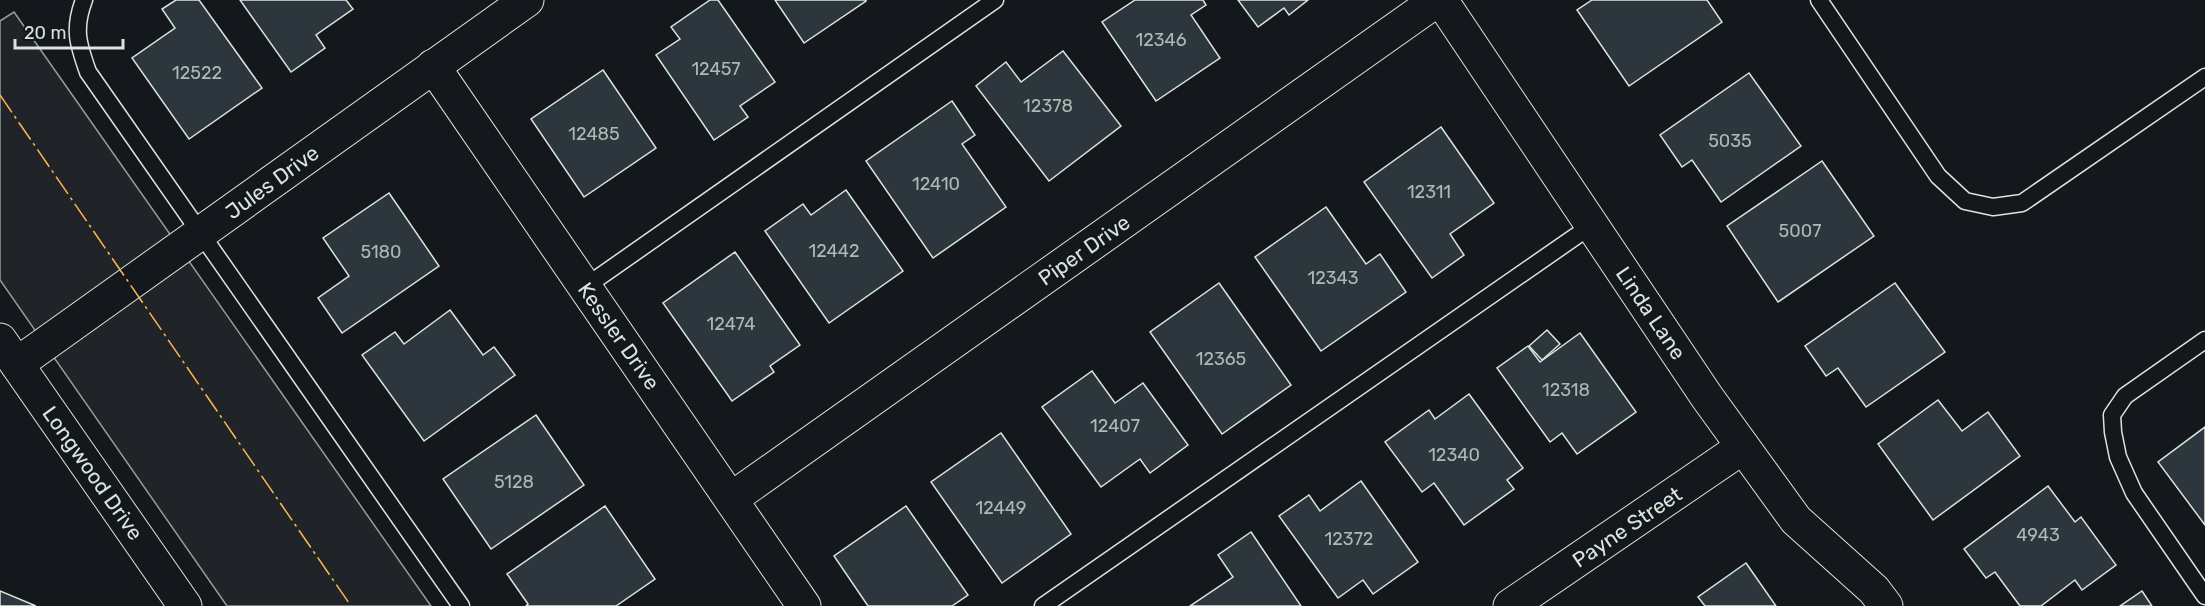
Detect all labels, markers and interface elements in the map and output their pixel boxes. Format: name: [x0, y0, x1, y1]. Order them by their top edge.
scale bar: [15, 12, 123, 50]
text: 20 m: [24, 22, 66, 44]
house number: 12346: [1135, 29, 1187, 51]
house number: 12457: [691, 58, 741, 80]
house number: 12522: [172, 62, 222, 84]
house number: 12378: [1023, 95, 1073, 117]
house number: 12485: [568, 123, 620, 145]
house number: 5035: [1708, 130, 1752, 152]
street label: Jules Drive: [221, 140, 323, 224]
house number: 12410: [912, 173, 960, 195]
house number: 12311: [1407, 181, 1451, 203]
street label: Piper Drive: [1033, 209, 1135, 291]
house number: 5007: [1779, 220, 1821, 242]
house number: 12442: [808, 240, 860, 262]
house number: 5180: [361, 241, 402, 263]
street label: Linda Lane: [1611, 262, 1691, 364]
house number: 12343: [1307, 267, 1359, 289]
street label: Kessler Drive: [573, 278, 665, 394]
house number: 12474: [707, 313, 755, 335]
house number: 12365: [1196, 348, 1246, 370]
house number: 12318: [1542, 379, 1590, 401]
street label: Longwood Drive: [38, 401, 148, 545]
house number: 12407: [1090, 415, 1140, 437]
house number: 12340: [1428, 444, 1480, 466]
house number: 5128: [494, 471, 534, 493]
street label: Payne Street: [1568, 481, 1686, 573]
house number: 12449: [976, 497, 1026, 519]
house number: 4943: [2016, 524, 2060, 546]
house number: 12372: [1325, 528, 1373, 550]

